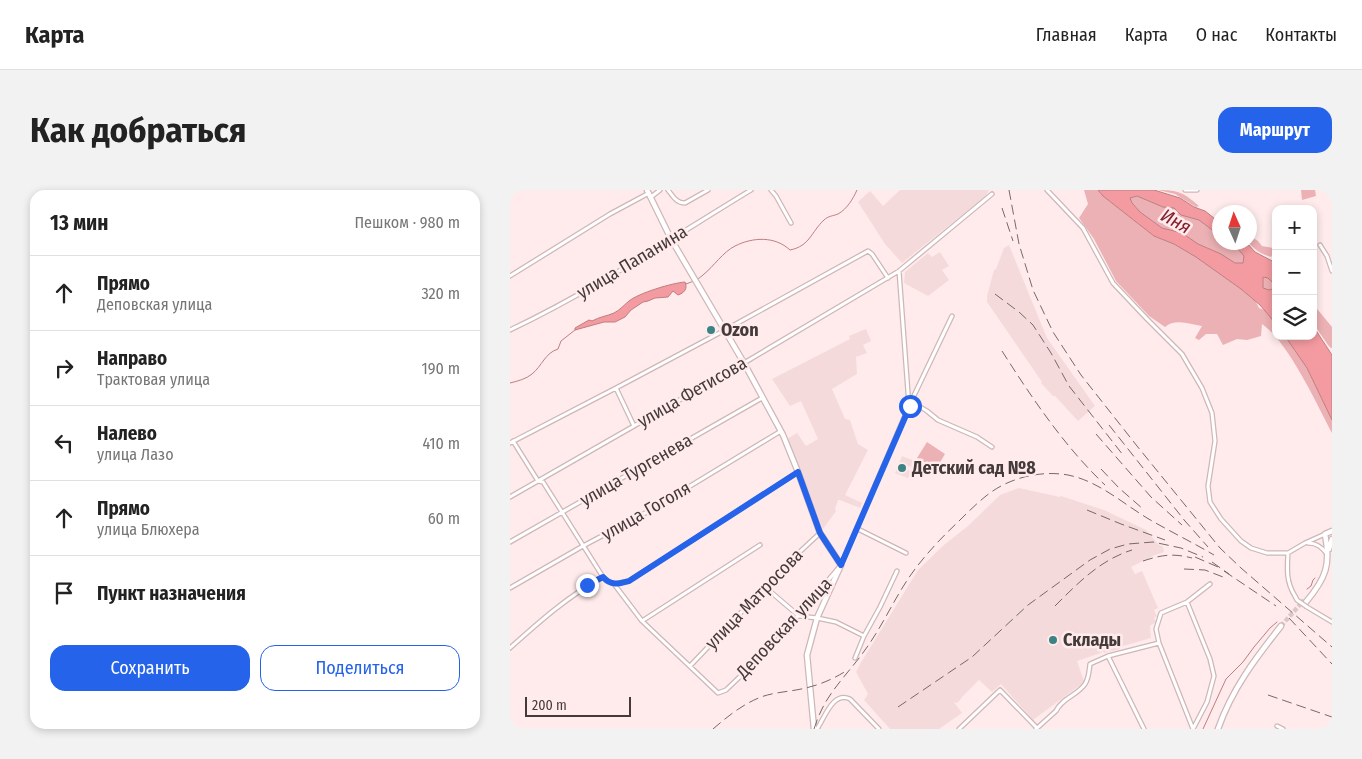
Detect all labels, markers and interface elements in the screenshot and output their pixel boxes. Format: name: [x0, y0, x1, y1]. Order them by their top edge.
text: Карта: [25, 21, 84, 49]
text: Главная: [1036, 24, 1097, 46]
text: Карта: [1125, 24, 1168, 46]
text: О нас: [1196, 24, 1237, 46]
text: Контакты: [1265, 24, 1337, 46]
button: Маршрут: [1218, 107, 1332, 153]
text: Как добраться: [30, 109, 247, 151]
water label: Иня: [1157, 203, 1195, 239]
north arrow: [1212, 205, 1257, 250]
map controls: [1272, 205, 1317, 340]
button: +: [1272, 205, 1317, 250]
text: 13 мин: [50, 210, 108, 236]
text: Пешком · 980 m: [354, 213, 460, 232]
street label: улица Папанина: [573, 220, 691, 304]
button: −: [1272, 250, 1317, 295]
text: Прямо: [97, 272, 150, 295]
icon: ahead: [50, 279, 78, 307]
text: 320 m: [421, 284, 460, 303]
text: Деповская улица: [97, 295, 212, 314]
button: layers: [1272, 295, 1317, 340]
place label: Ozon: [721, 319, 759, 341]
marker: Ozon: [705, 324, 717, 336]
text: Направо: [97, 347, 167, 370]
street label: улица Фетисова: [633, 352, 751, 432]
icon: right: [50, 354, 78, 382]
text: 190 m: [422, 359, 460, 378]
text: Трактовая улица: [97, 370, 210, 389]
route start: [899, 395, 922, 418]
text: Налево: [97, 422, 157, 445]
icon: left: [50, 429, 78, 457]
street label: улица Тургенева: [576, 429, 696, 511]
text: 410 m: [422, 434, 460, 453]
text: улица Лазо: [97, 445, 174, 464]
place label: Детский сад №8: [911, 457, 1036, 479]
marker: Детский сад №8: [896, 462, 908, 474]
street label: улица Гоголя: [598, 477, 694, 545]
text: Прямо: [97, 497, 150, 520]
icon: ahead: [50, 504, 78, 532]
text: 60 m: [428, 509, 460, 528]
text: улица Блюхера: [97, 520, 200, 539]
street label: улица Матросова: [700, 544, 808, 654]
street label: Деповская улица: [731, 573, 836, 684]
route end: [576, 574, 599, 597]
icon: arrive: [50, 579, 78, 607]
text: Пункт назначения: [97, 582, 246, 605]
place label: Склады: [1063, 629, 1121, 651]
marker: Склады: [1047, 634, 1059, 646]
button: Сохранить: [50, 645, 250, 691]
button: Поделиться: [260, 645, 460, 691]
scale bar: [525, 694, 631, 717]
text: 200 m: [532, 697, 567, 714]

